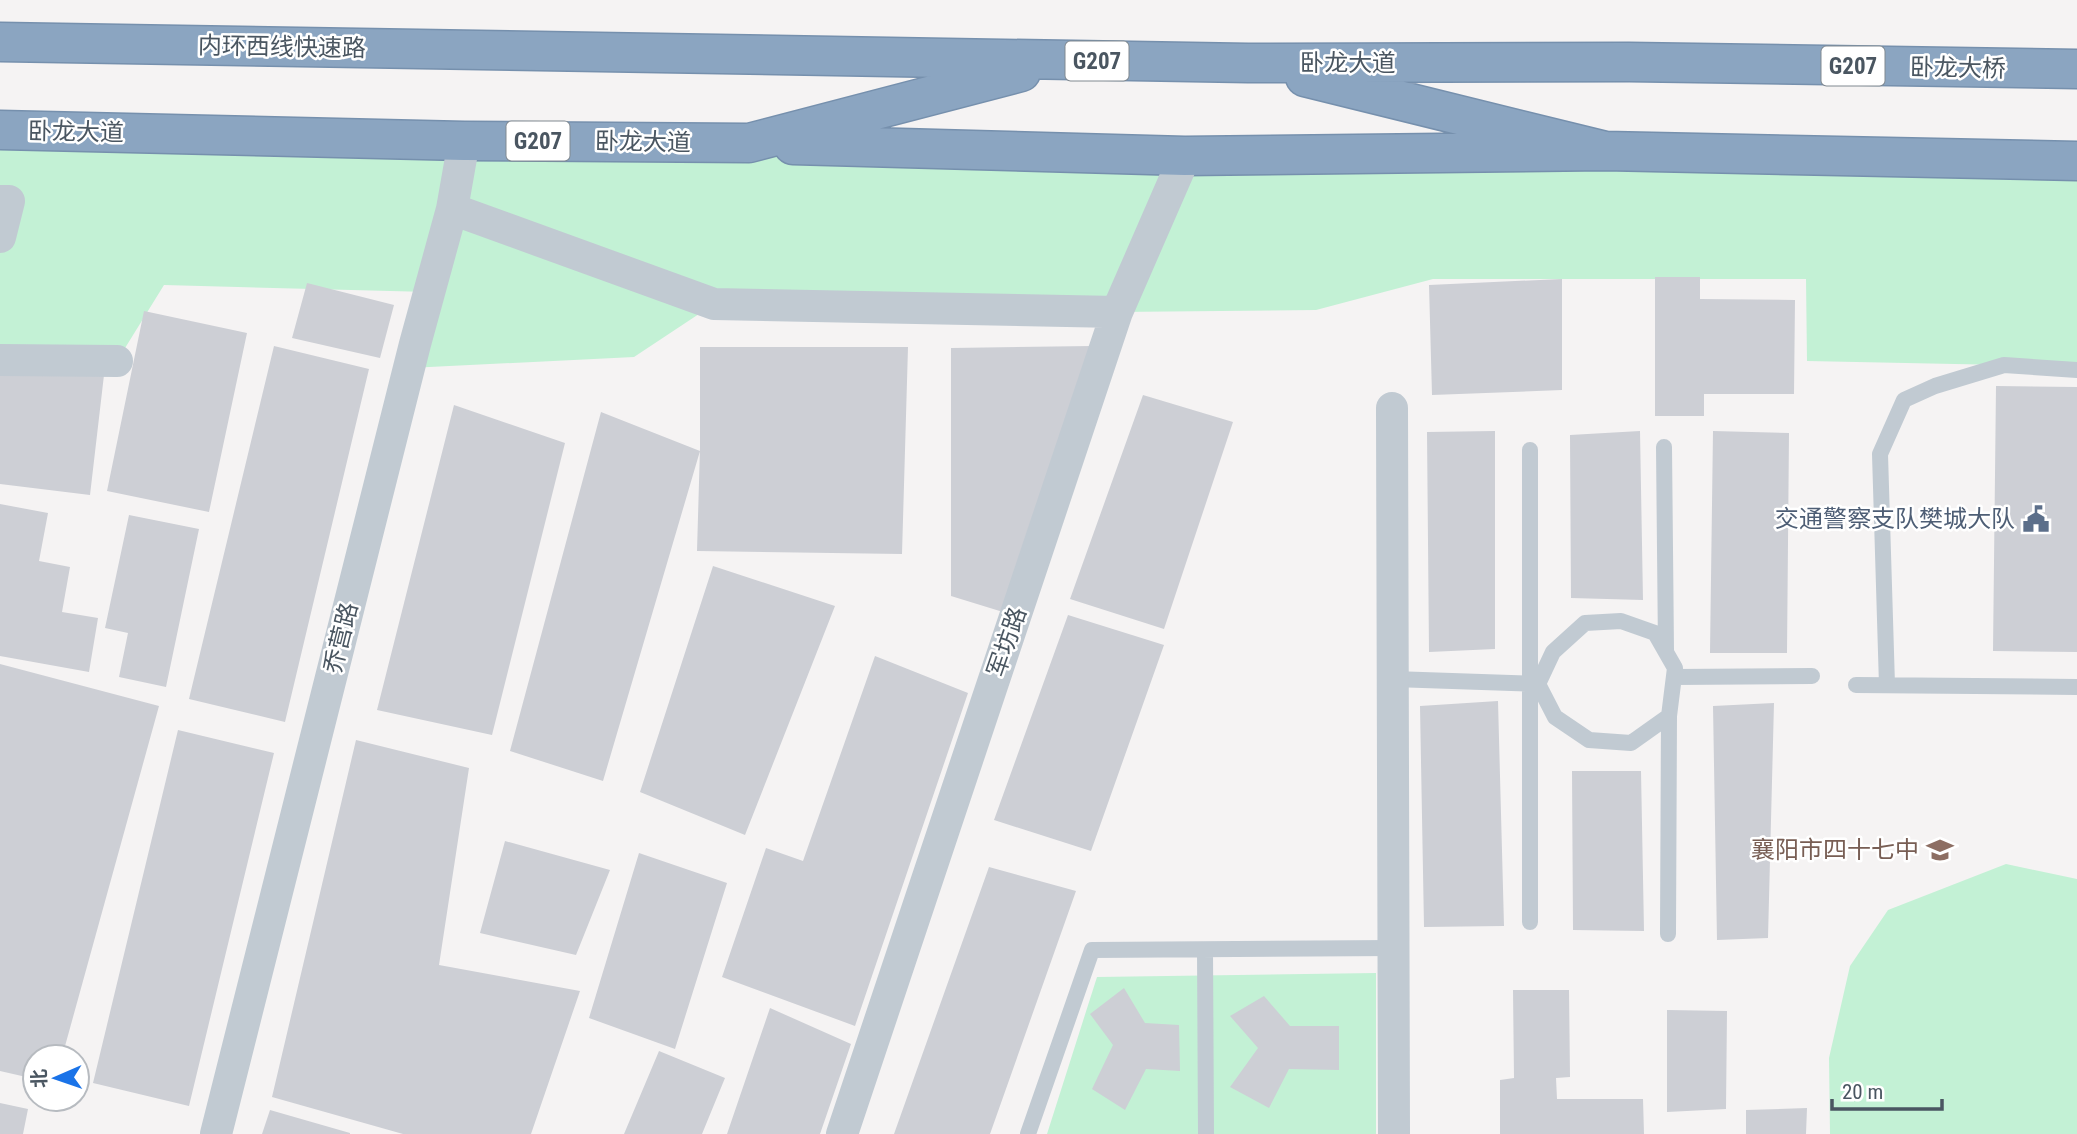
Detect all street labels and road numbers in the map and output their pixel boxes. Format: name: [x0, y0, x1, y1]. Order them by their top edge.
street label: 内环西线快速路: [198, 32, 366, 62]
road number: G207: [1066, 41, 1128, 80]
road number: G207: [1822, 46, 1884, 86]
street label: 卧龙大道: [1300, 49, 1396, 77]
street label: 卧龙大桥: [1910, 53, 2006, 83]
street label: 卧龙大道: [28, 117, 124, 147]
road number: G207: [506, 122, 570, 160]
street label: 卧龙大道: [595, 127, 691, 157]
street label: 乔营路: [319, 600, 363, 676]
street label: 军坊路: [982, 603, 1032, 681]

